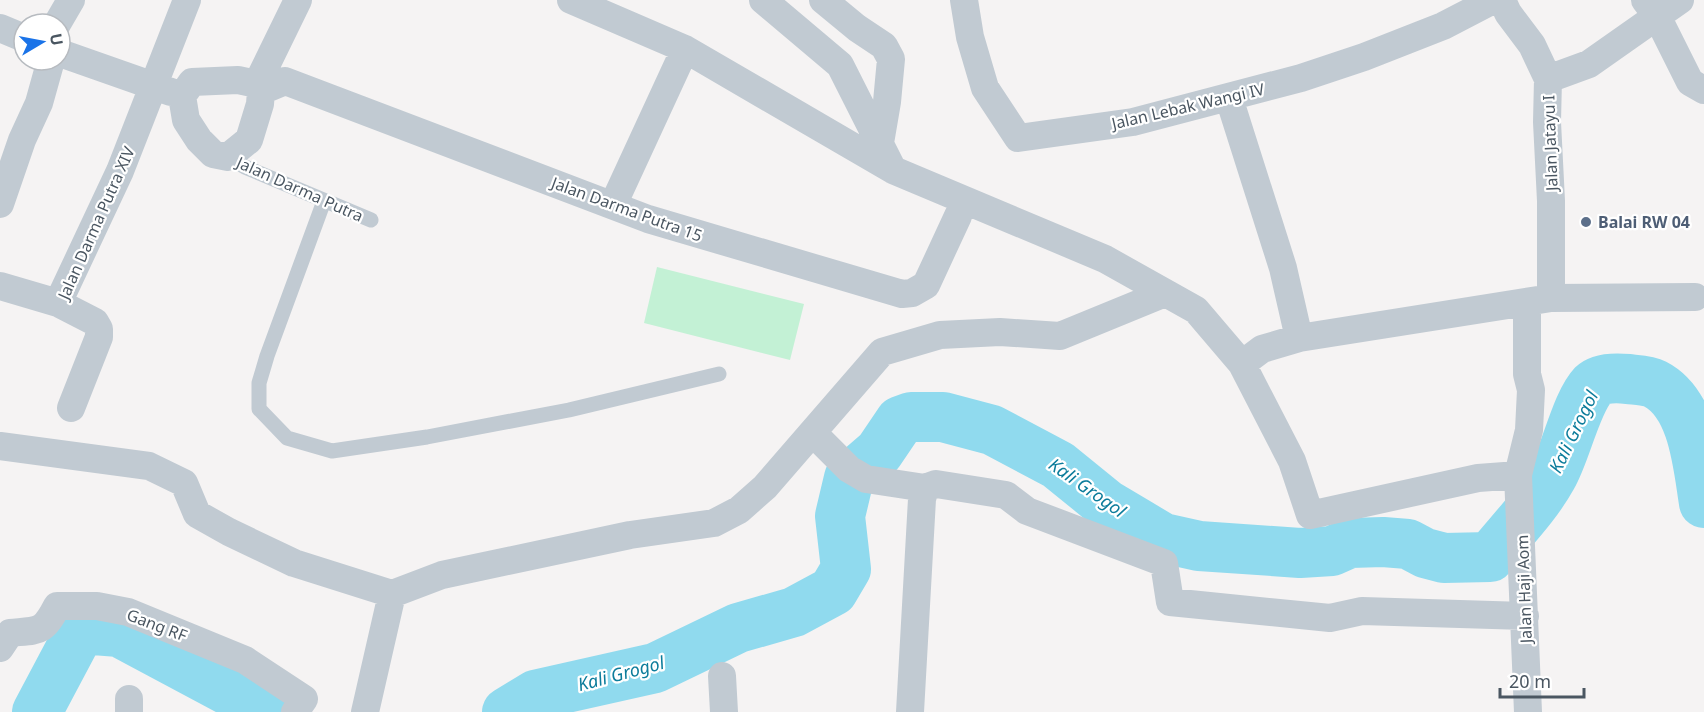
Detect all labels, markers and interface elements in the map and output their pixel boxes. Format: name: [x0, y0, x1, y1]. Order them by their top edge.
north arrow: [12, 12, 72, 72]
text: U: [45, 32, 69, 47]
street label: Jalan Lebak Wangi IV: [1108, 78, 1267, 135]
street label: Jalan Jatayu I: [1537, 95, 1563, 193]
street label: Jalan Darma Putra XIV: [52, 143, 140, 305]
street label: Jalan Darma Putra: [231, 150, 367, 227]
street label: Jalan Darma Putra 15: [547, 171, 705, 247]
place label: Balai RW 04: [1598, 211, 1690, 233]
marker: Balai RW 04: [1579, 215, 1593, 229]
water label: Kali Grogol: [1543, 386, 1603, 477]
water label: Kali Grogol: [1044, 452, 1131, 523]
street label: Jalan Haji Aom: [1511, 534, 1537, 646]
street label: Gang RF: [124, 603, 190, 647]
water label: Kali Grogol: [575, 650, 667, 696]
scale bar: [1500, 661, 1584, 699]
text: 20 m: [1509, 669, 1551, 693]

